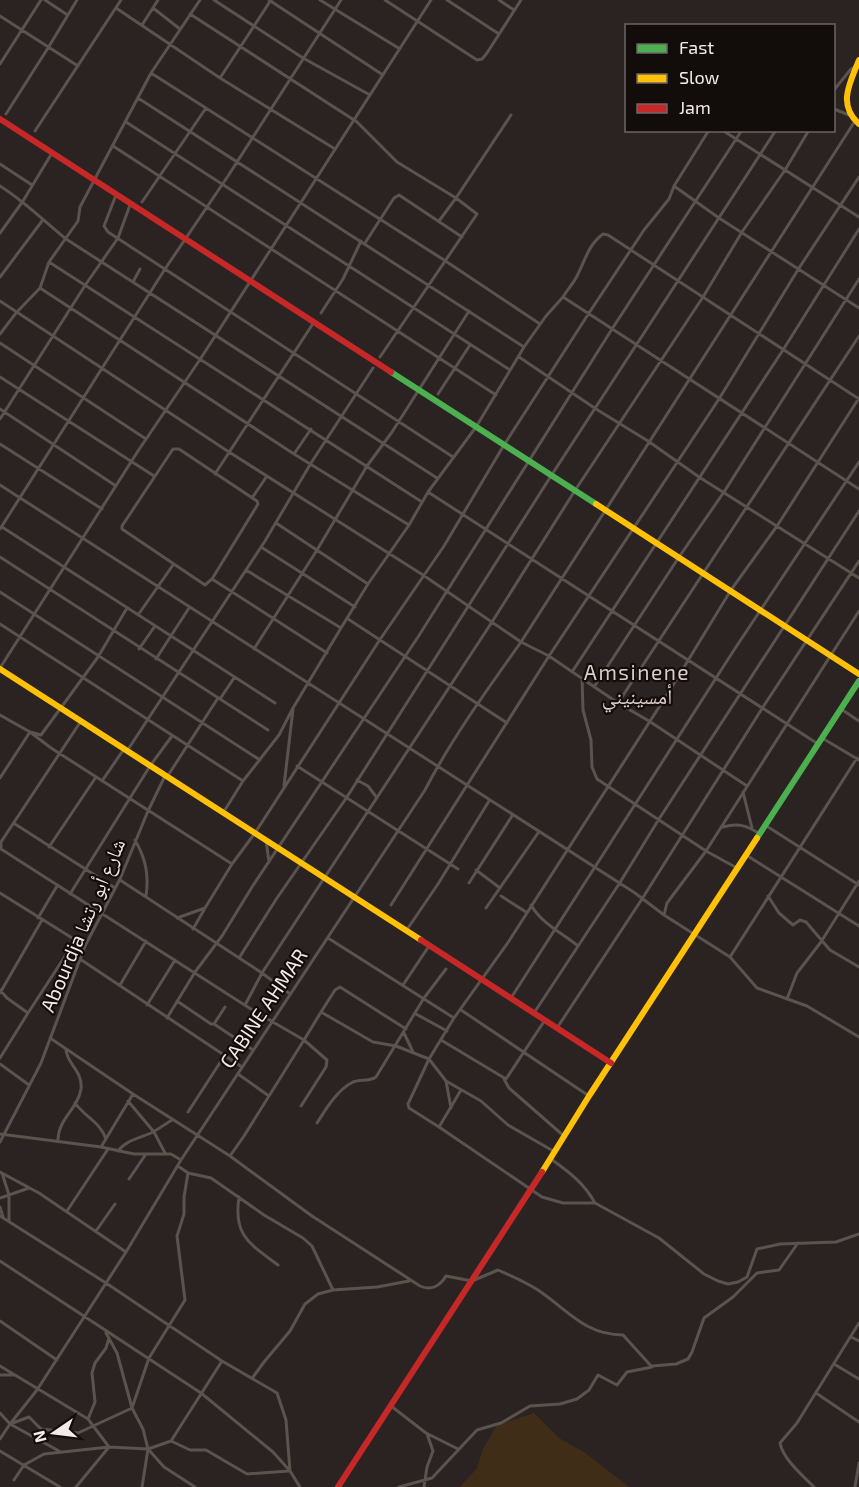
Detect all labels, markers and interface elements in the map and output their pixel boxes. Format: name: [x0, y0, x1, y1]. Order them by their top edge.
legend: [625, 24, 835, 132]
text: Fast: [679, 36, 714, 58]
text: Slow: [679, 66, 720, 88]
text: Jam: [679, 96, 711, 118]
district label: Amsinene أمسينيني: [584, 659, 690, 713]
street label: Abourdja شارع أبو رتشا: [35, 835, 131, 1016]
street label: CABINE AHMAR: [214, 944, 312, 1072]
north arrow: [24, 1403, 84, 1463]
text: N: [28, 1429, 50, 1445]

